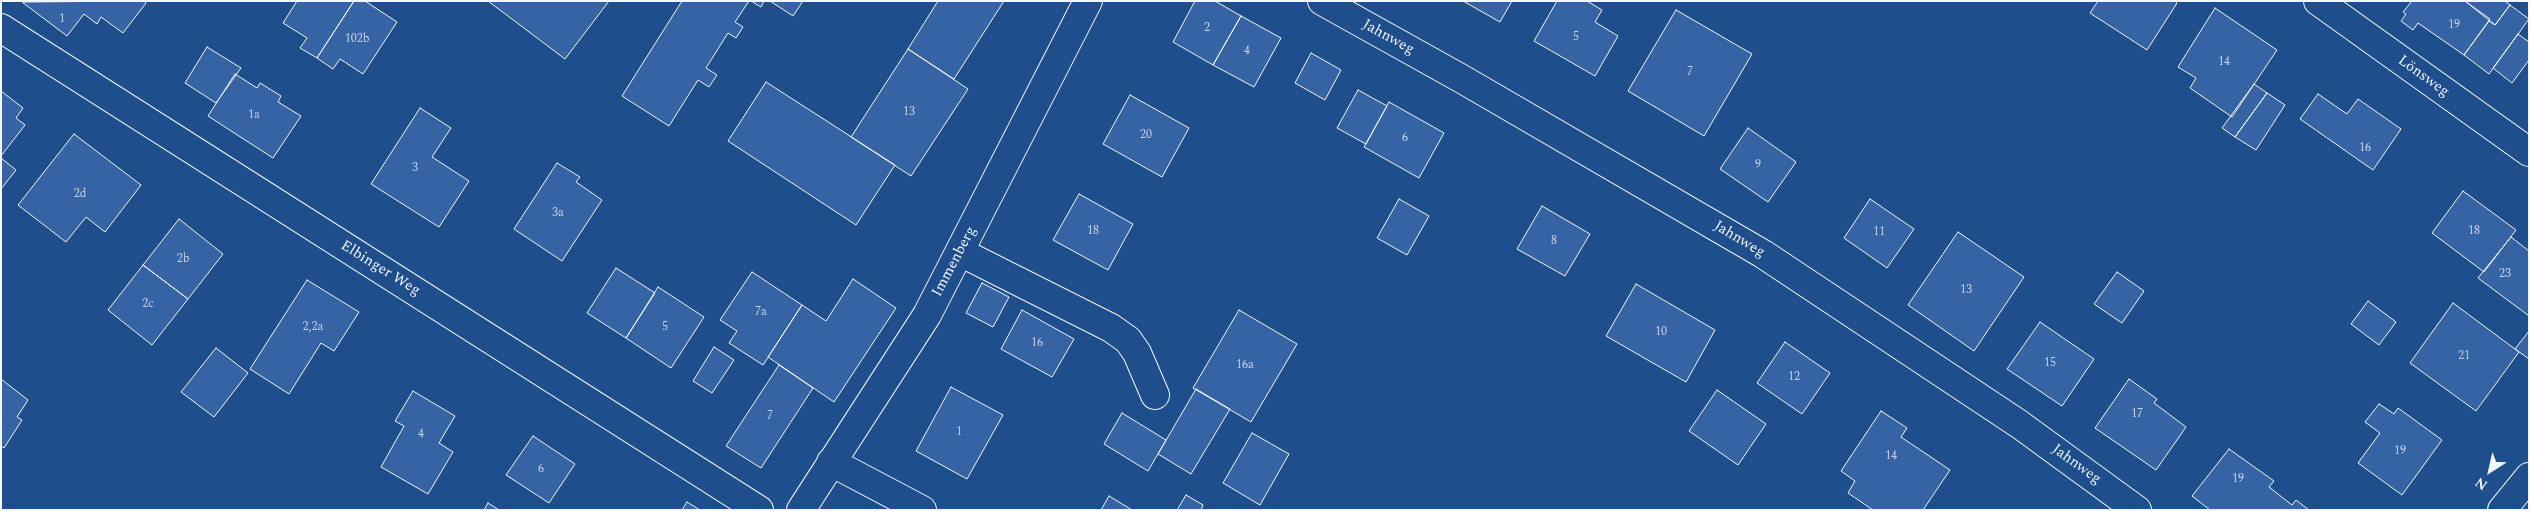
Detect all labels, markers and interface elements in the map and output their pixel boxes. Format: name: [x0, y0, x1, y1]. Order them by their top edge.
house number: 1: [59, 13, 65, 27]
street label: Jahnweg: [1359, 16, 1417, 60]
house number: 19: [2448, 19, 2460, 33]
house number: 2: [1204, 22, 1210, 36]
house number: 5: [1573, 31, 1579, 45]
house number: 102b: [345, 33, 369, 47]
house number: 4: [1244, 45, 1250, 59]
street label: Lönsweg: [2394, 52, 2452, 102]
house number: 14: [2218, 56, 2230, 70]
house number: 7: [1687, 66, 1693, 80]
house number: 13: [903, 106, 915, 120]
house number: 1a: [248, 109, 260, 123]
house number: 20: [1140, 129, 1152, 143]
house number: 6: [1402, 132, 1408, 146]
house number: 16: [2359, 142, 2371, 156]
house number: 9: [1755, 159, 1761, 173]
house number: 3: [412, 162, 418, 176]
house number: 2d: [74, 188, 86, 202]
house number: 3a: [552, 207, 564, 221]
street label: Jahnweg: [1710, 218, 1768, 262]
street label: Immenberg: [929, 224, 981, 300]
house number: 18: [1087, 225, 1099, 239]
house number: 18: [2468, 225, 2480, 239]
house number: 11: [1873, 226, 1885, 240]
house number: 8: [1551, 235, 1557, 249]
street label: Elbinger Weg: [337, 237, 423, 301]
house number: 2b: [177, 253, 189, 267]
house number: 23: [2499, 268, 2511, 282]
house number: 13: [1960, 284, 1972, 298]
house number: 2c: [142, 298, 154, 312]
house number: 7a: [755, 306, 767, 320]
house number: 2,2a: [303, 321, 323, 335]
house number: 5: [662, 321, 668, 335]
house number: 10: [1655, 326, 1667, 340]
house number: 16: [1031, 337, 1043, 351]
house number: 21: [2458, 350, 2470, 364]
house number: 15: [2044, 357, 2056, 371]
house number: 16a: [1236, 359, 1254, 373]
house number: 12: [1788, 371, 1800, 385]
house number: 17: [2131, 408, 2143, 422]
house number: 7: [767, 410, 773, 424]
house number: 1: [956, 426, 962, 440]
house number: 4: [418, 428, 424, 442]
street label: Jahnweg: [2048, 441, 2104, 489]
house number: 19: [2394, 445, 2406, 459]
north arrow: [2465, 446, 2515, 496]
house number: 14: [1885, 450, 1897, 464]
house number: 6: [538, 463, 544, 477]
text: N: [2470, 472, 2492, 496]
house number: 19: [2232, 473, 2244, 487]

